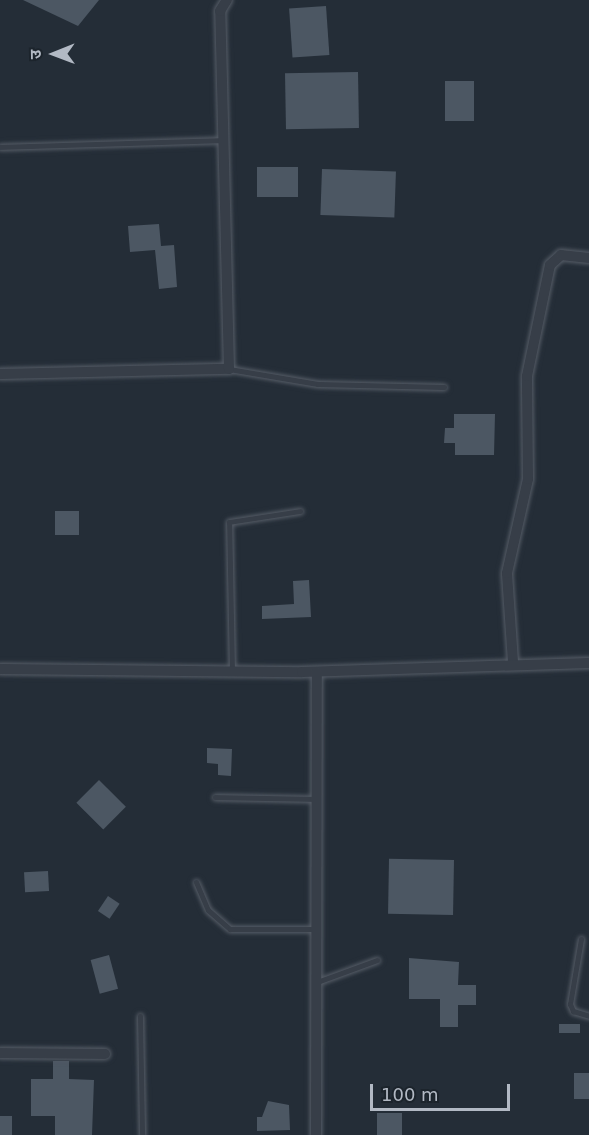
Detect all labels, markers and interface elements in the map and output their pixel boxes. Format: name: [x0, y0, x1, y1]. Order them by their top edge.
north arrow: [24, 24, 84, 84]
text: उ: [26, 49, 45, 59]
scale bar: [373, 1072, 512, 1110]
text: 100 m: [381, 1084, 439, 1105]

